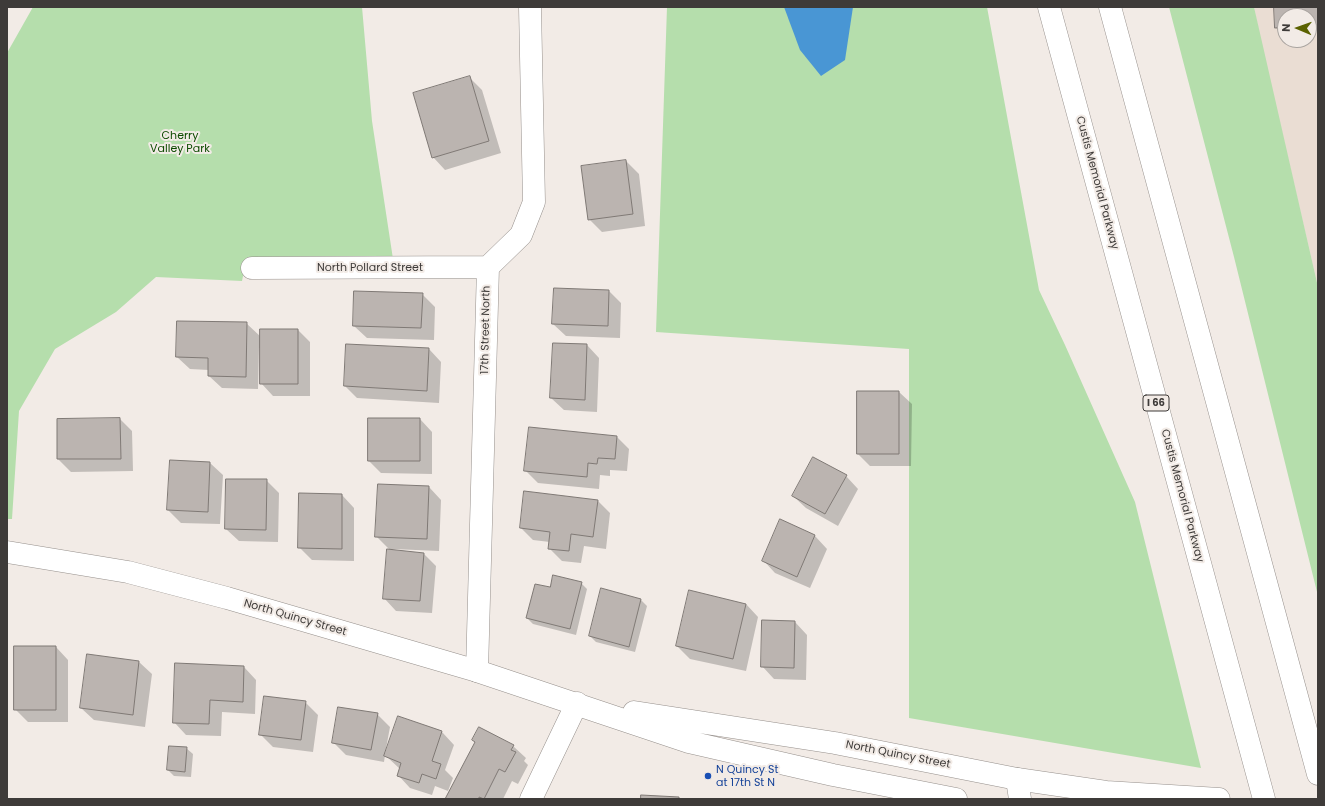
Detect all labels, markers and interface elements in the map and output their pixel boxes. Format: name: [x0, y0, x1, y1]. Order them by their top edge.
north arrow: [1277, 8, 1317, 48]
text: N: [1278, 23, 1294, 32]
street label: Custis Memorial Parkway: [1073, 115, 1121, 251]
park label: Cherry Valley Park: [150, 129, 210, 155]
street label: North Pollard Street: [317, 261, 423, 275]
street label: 17th Street North: [479, 286, 493, 374]
road number: I 66: [1143, 395, 1169, 411]
street label: Custis Memorial Parkway: [1158, 428, 1206, 564]
street label: North Quincy Street: [242, 597, 348, 639]
street label: North Quincy Street: [845, 738, 951, 772]
place label: N Quincy St at 17th St N: [716, 763, 778, 789]
marker: N Quincy St at 17th St N: [703, 771, 713, 781]

